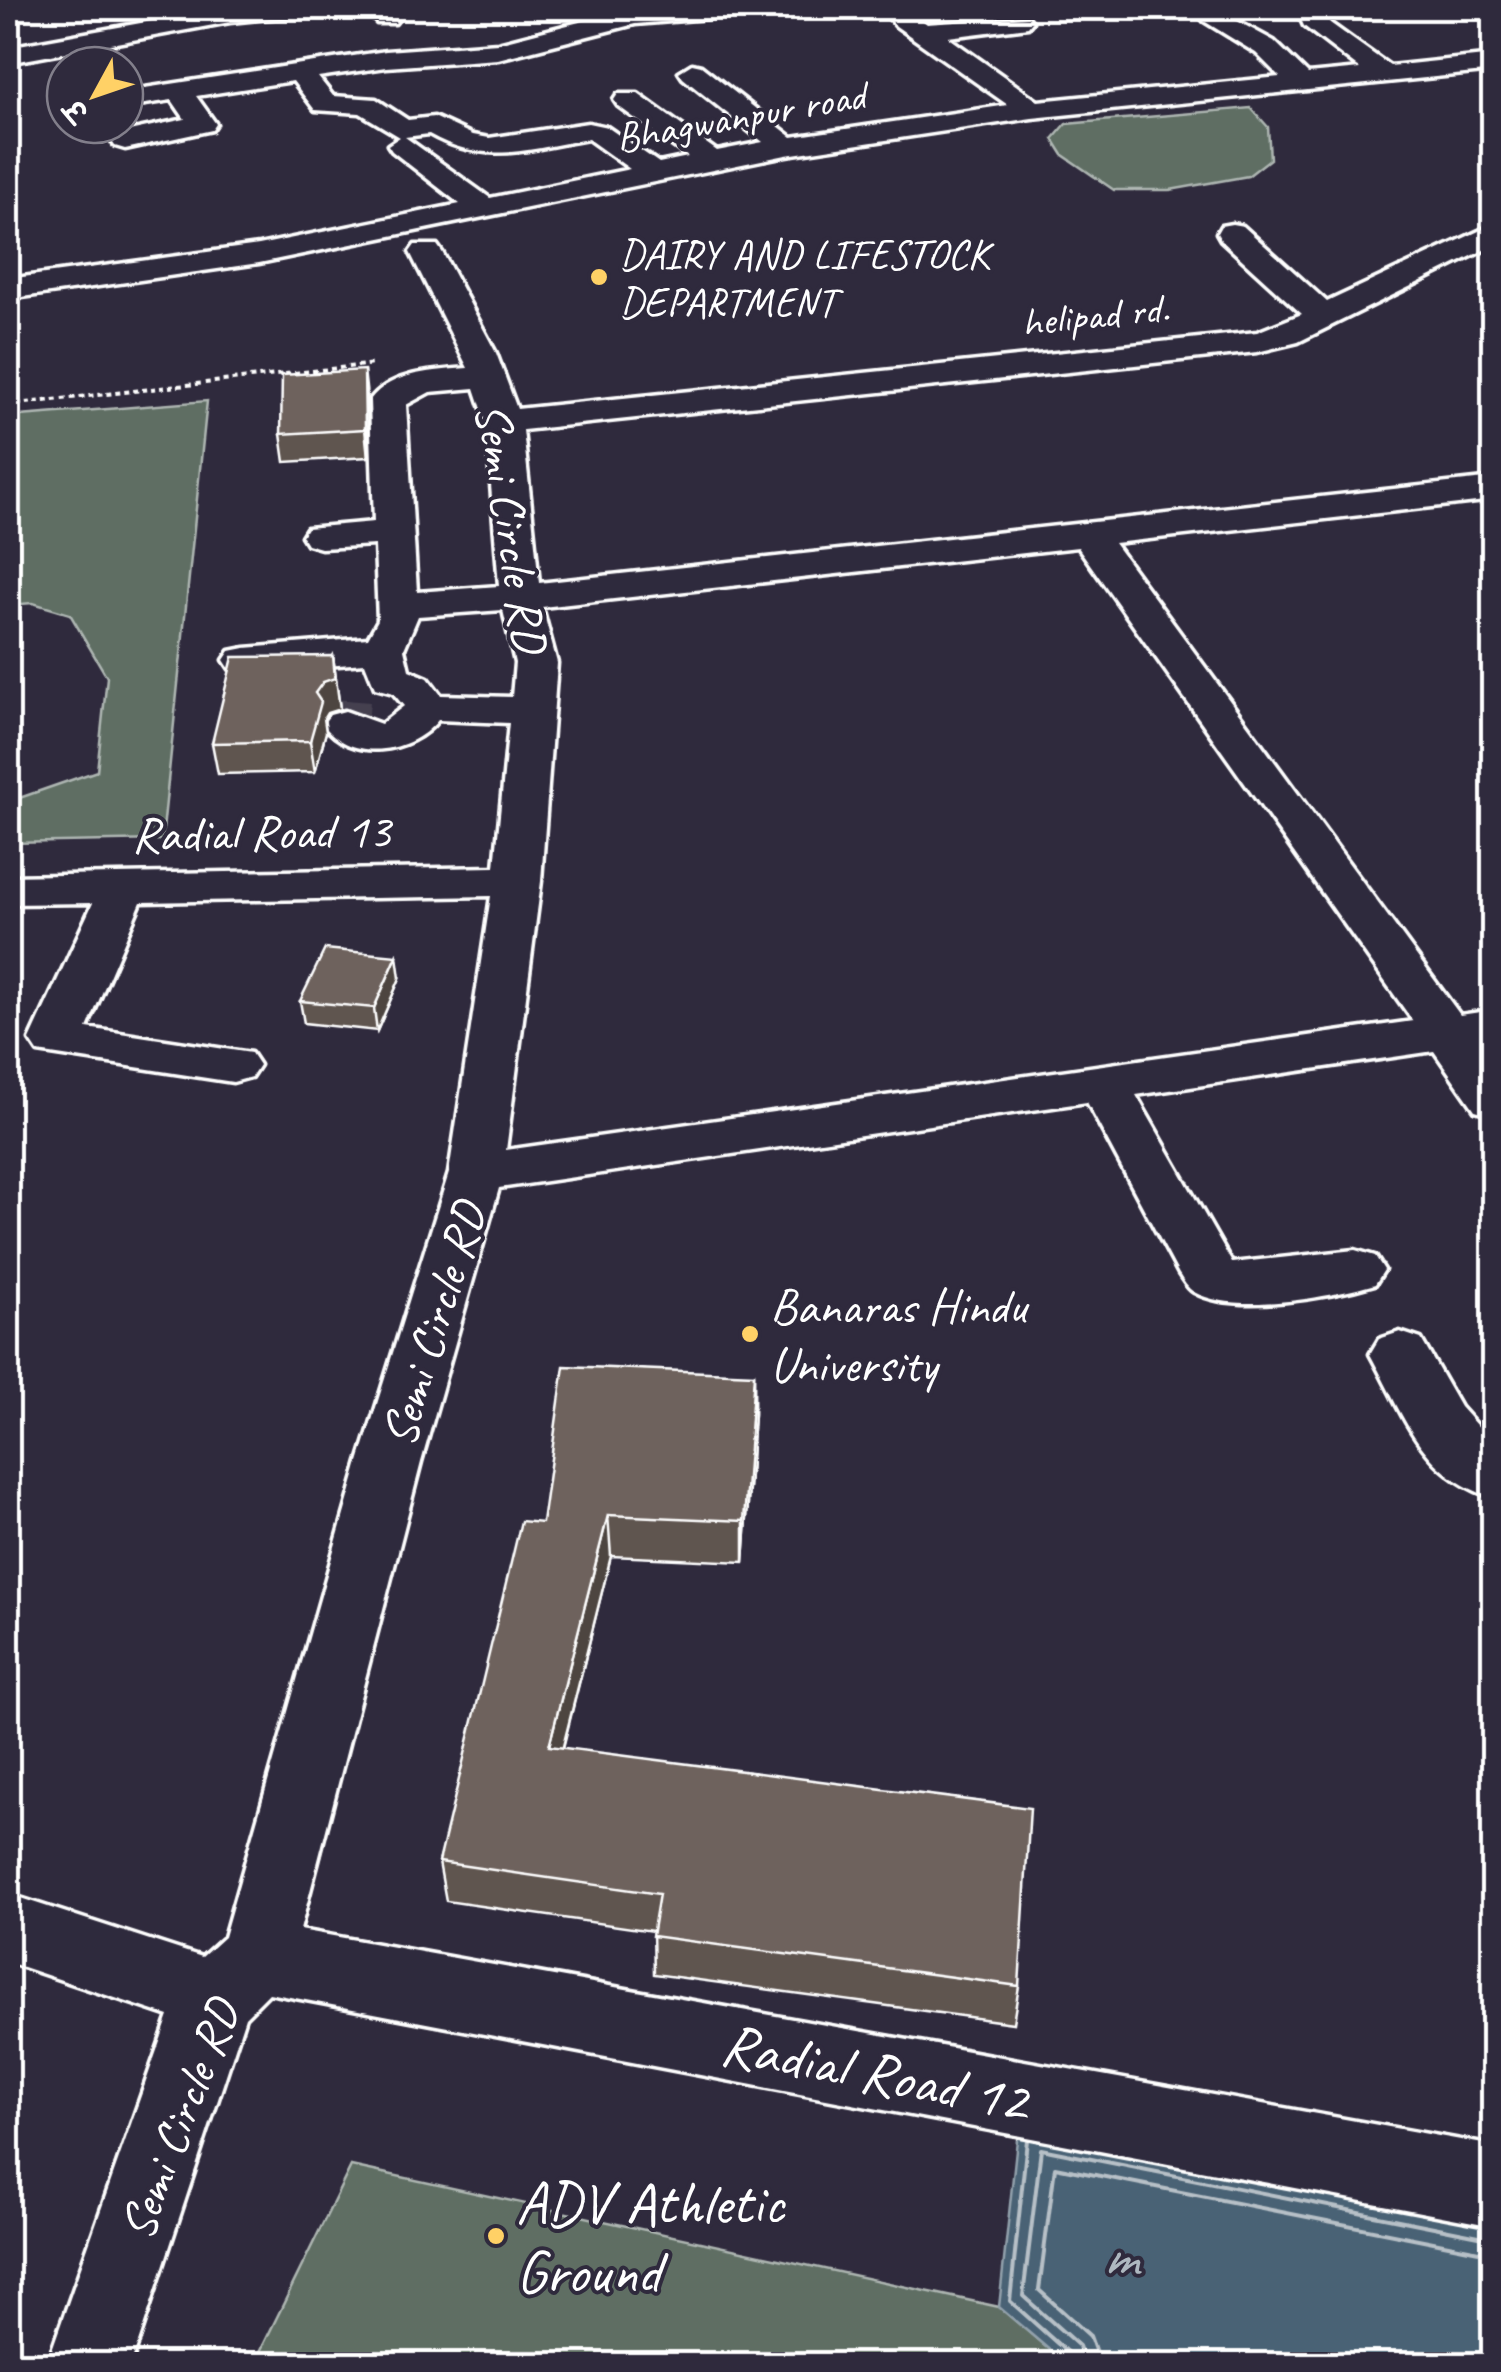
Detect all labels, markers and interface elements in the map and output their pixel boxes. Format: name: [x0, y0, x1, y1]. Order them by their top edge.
north arrow: [45, 45, 145, 145]
street label: Bhagwanpur road: [612, 67, 875, 164]
text: उ: [55, 91, 98, 131]
place label: DAIRY AND LIFESTOCK DEPARTMENT: [619, 228, 995, 329]
marker: DAIRY AND LIFESTOCK DEPARTMENT: [588, 266, 610, 288]
street label: helipad rd.: [1019, 281, 1172, 350]
street label: Semi Circle RD: [461, 398, 563, 659]
street label: Radial Road 13: [131, 799, 395, 866]
street label: Semi Circle RD: [367, 1192, 501, 1454]
place label: Banaras Hindu University: [770, 1275, 1030, 1396]
marker: Banaras Hindu University: [739, 1323, 761, 1345]
street label: Semi Circle RD: [105, 1988, 255, 2248]
street label: Radial Road 12: [715, 2005, 1040, 2140]
place label: ADV Athletic Ground: [516, 2165, 786, 2310]
water label: m: [1102, 2216, 1143, 2295]
marker: ADV Athletic Ground: [485, 2225, 507, 2247]

